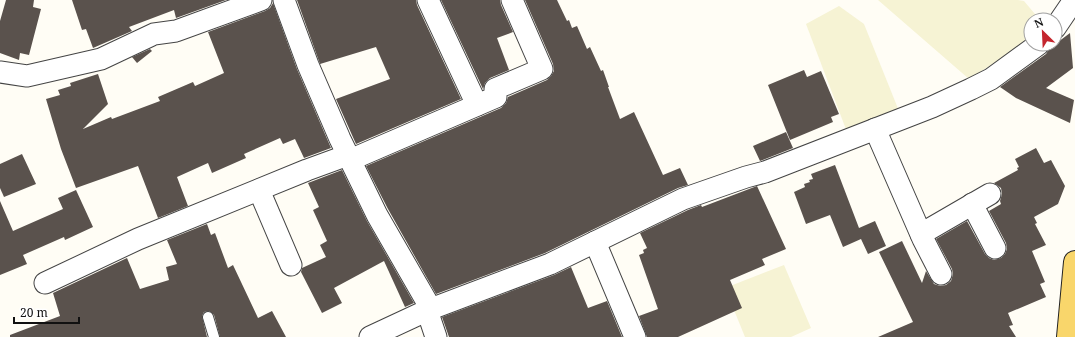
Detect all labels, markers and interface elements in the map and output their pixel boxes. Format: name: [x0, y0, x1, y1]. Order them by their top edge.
north arrow: [1023, 12, 1063, 52]
text: N: [1032, 14, 1046, 31]
scale bar: [14, 299, 79, 325]
text: 20 m: [20, 304, 48, 321]

